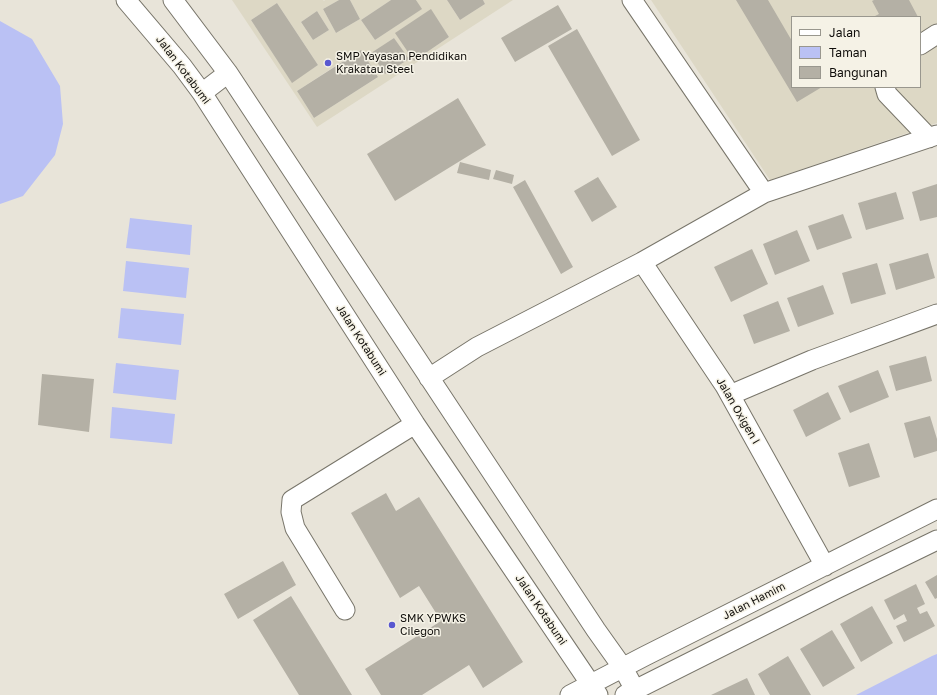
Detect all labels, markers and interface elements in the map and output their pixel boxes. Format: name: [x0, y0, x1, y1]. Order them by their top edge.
legend: [791, 16, 921, 88]
text: Jalan: [829, 25, 860, 40]
street label: Jalan Kotabumi: [153, 33, 213, 107]
text: Taman: [829, 45, 867, 60]
place label: SMP Yayasan Pendidikan Krakatau Steel: [336, 50, 467, 76]
marker: SMP Yayasan Pendidikan Krakatau Steel: [323, 58, 333, 68]
text: Bangunan: [829, 65, 887, 80]
street label: Jalan Kotabumi: [333, 302, 389, 378]
street label: Jalan Oxigen I: [714, 375, 762, 447]
street label: Jalan Kotabumi: [513, 572, 569, 648]
street label: Jalan Hamim: [720, 580, 788, 622]
place label: SMK YPWKS Cilegon: [400, 612, 466, 638]
marker: SMK YPWKS Cilegon: [387, 620, 397, 630]

